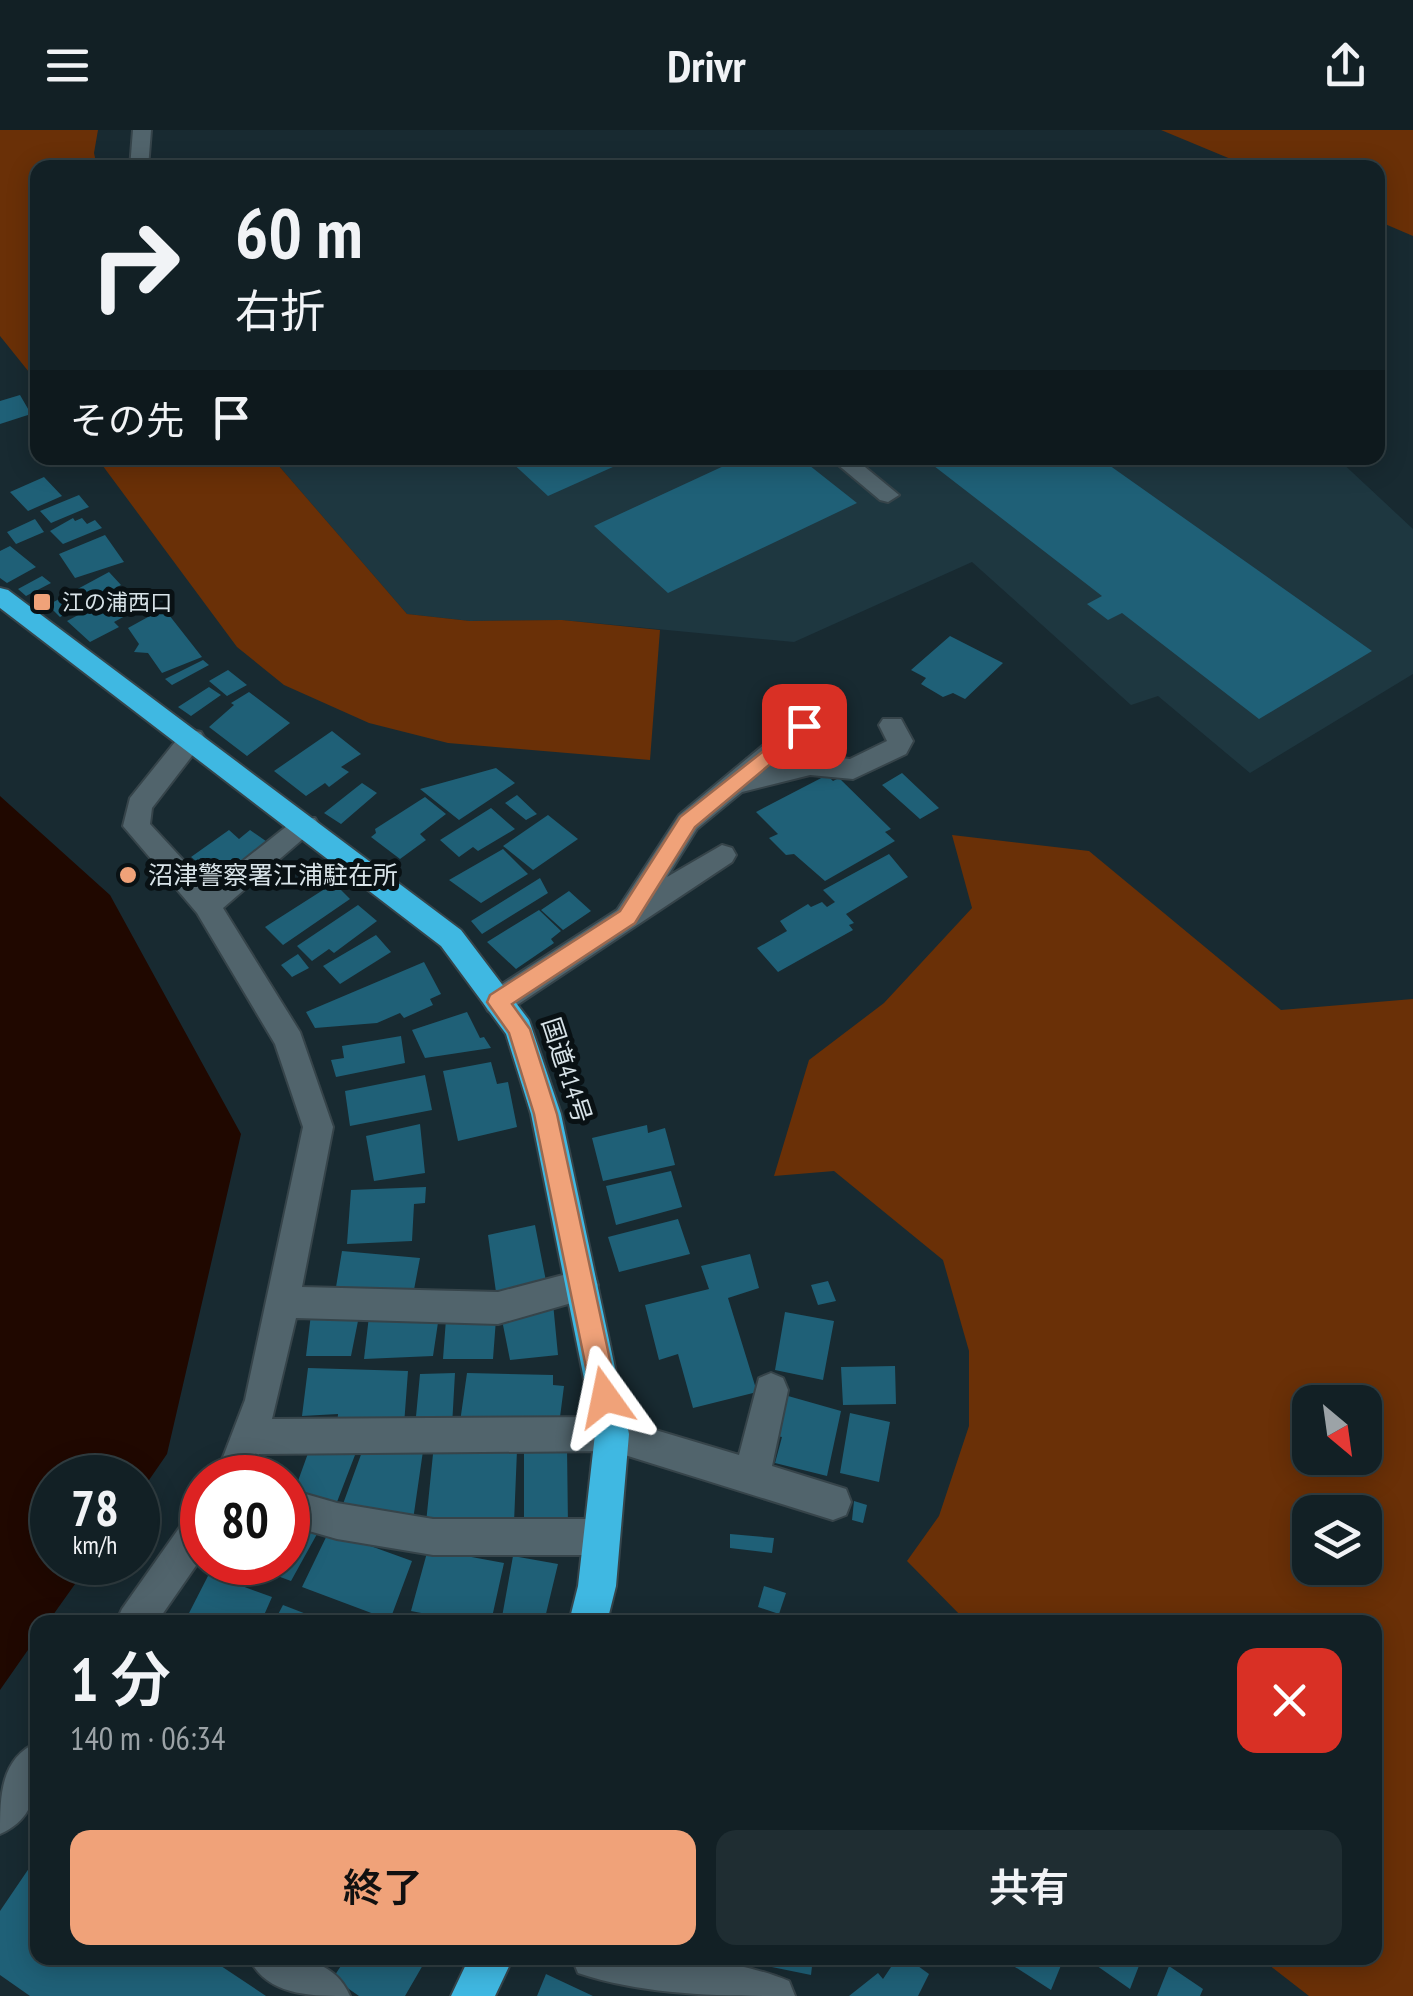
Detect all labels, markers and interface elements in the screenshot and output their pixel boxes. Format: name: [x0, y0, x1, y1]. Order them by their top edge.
text: Drivr: [667, 36, 746, 94]
icon: menu: [40, 38, 95, 93]
icon: share: [1318, 38, 1373, 93]
text: 60 m: [235, 187, 363, 277]
icon: right: [70, 200, 200, 330]
text: 右折: [235, 281, 325, 339]
icon: arrive: [204, 390, 259, 445]
text: その先: [70, 395, 184, 444]
place label: 江の浦西口: [62, 588, 172, 616]
marker: 江の浦西口: [31, 591, 53, 613]
pin: [762, 684, 847, 769]
icon: arrive: [777, 699, 832, 754]
place label: 沼津警察署江浦駐在所: [148, 859, 398, 891]
marker: 沼津警察署江浦駐在所: [117, 864, 139, 886]
street label: 国道414号: [535, 1013, 599, 1127]
position arrow: [553, 1345, 657, 1449]
north arrow: [1292, 1385, 1382, 1475]
map controls: [1292, 1385, 1382, 1585]
speed limit sign: 80: [180, 1455, 310, 1585]
text: 78: [71, 1475, 119, 1540]
button: layers: [1292, 1495, 1382, 1585]
text: km/h: [73, 1529, 117, 1561]
text: 1 分: [70, 1640, 171, 1718]
button: close: [1237, 1648, 1342, 1753]
text: 140 m · 06:34: [70, 1717, 225, 1759]
button: 終了: [70, 1830, 696, 1945]
button: 共有: [716, 1830, 1342, 1945]

